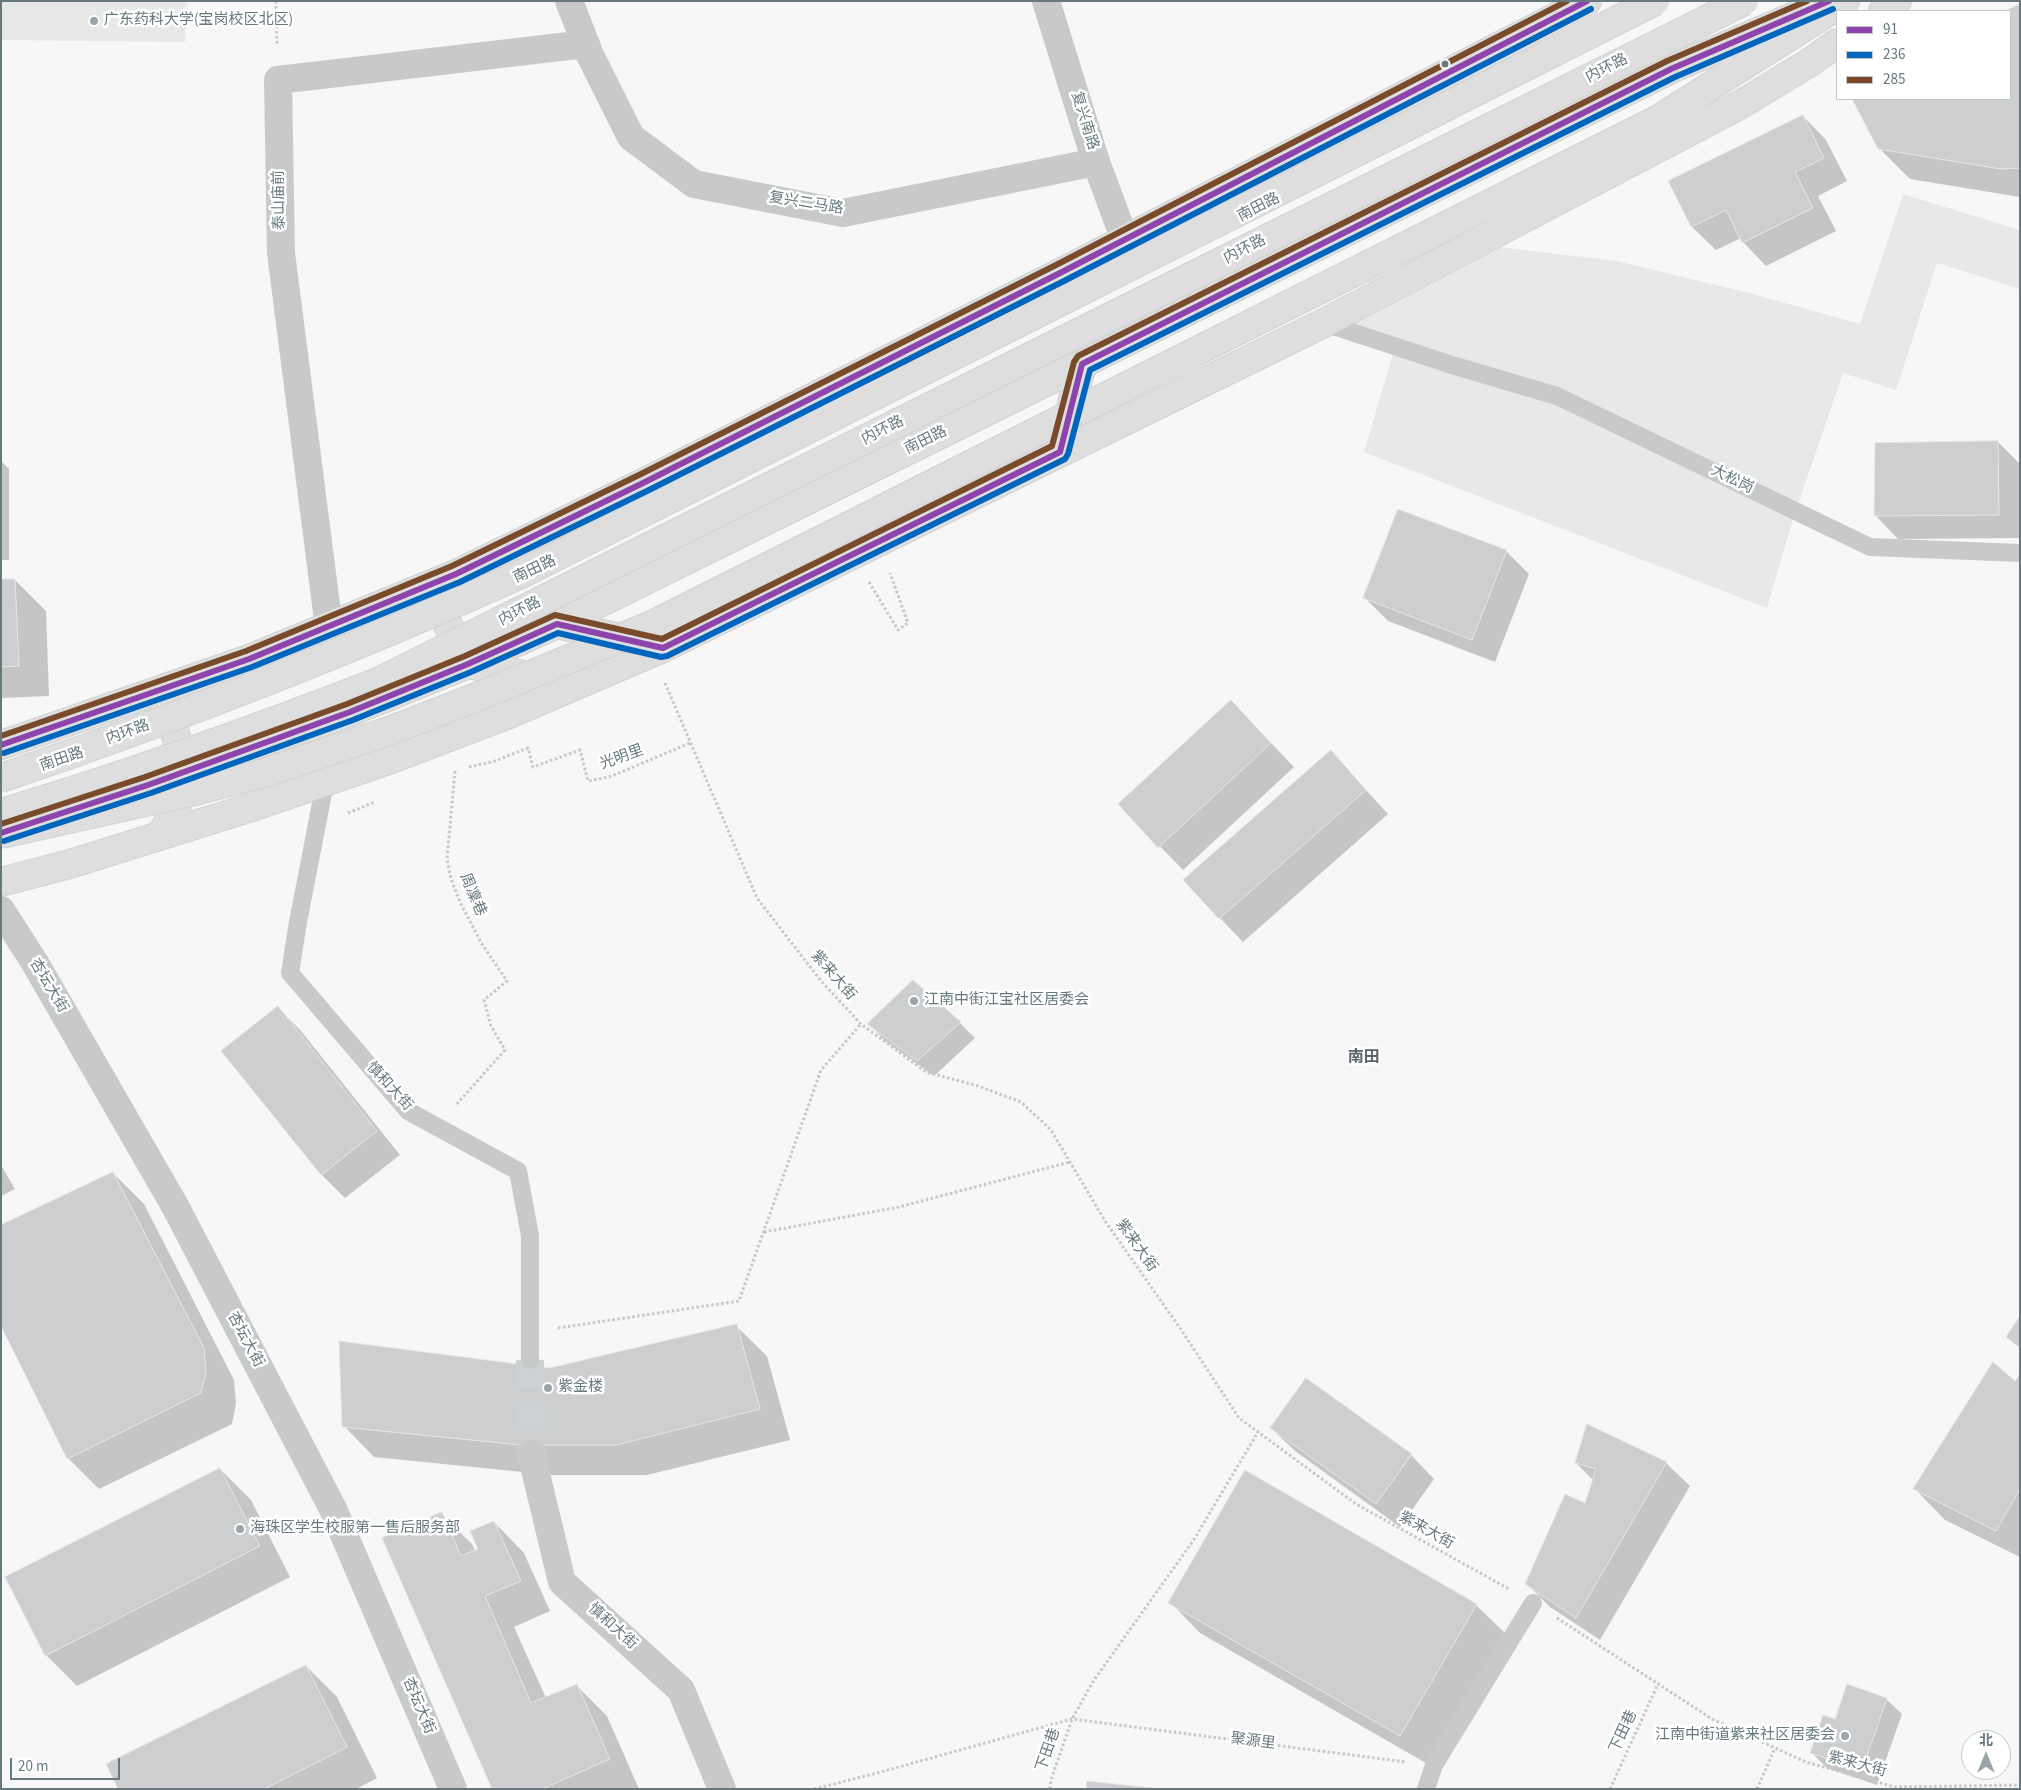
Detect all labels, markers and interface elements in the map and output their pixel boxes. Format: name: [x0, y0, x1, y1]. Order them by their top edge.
legend: [1836, 10, 2011, 100]
place label: 广东药科大学(宝岗校区北区): [104, 12, 293, 30]
marker: 广东药科大学(宝岗校区北区): [88, 15, 100, 27]
text: 91: [1883, 19, 1898, 40]
text: 236: [1883, 44, 1905, 65]
street label: 内环路: [1583, 51, 1631, 87]
unlabelled marker: [1440, 59, 1450, 69]
text: 285: [1883, 69, 1905, 90]
street label: 复兴南路: [1067, 90, 1101, 152]
street label: 泰山庙前: [270, 170, 290, 230]
street label: 复兴二马路: [768, 189, 844, 219]
street label: 南田路: [1235, 190, 1283, 226]
street label: 内环路: [1221, 232, 1269, 268]
street label: 内环路: [859, 413, 907, 449]
street label: 南田路: [902, 423, 950, 459]
street label: 大松岗: [1708, 462, 1756, 498]
street label: 南田路: [511, 552, 559, 588]
street label: 内环路: [496, 594, 544, 630]
street label: 内环路: [104, 717, 152, 749]
street label: 光明里: [598, 742, 646, 774]
street label: 南田路: [38, 744, 86, 776]
street label: 周凜巷: [455, 871, 489, 919]
street label: 紫来大街: [807, 947, 859, 1005]
street label: 杏坛大街: [25, 956, 71, 1016]
place label: 江南中街江宝社区居委会: [924, 992, 1089, 1010]
marker: 江南中街江宝社区居委会: [908, 995, 920, 1007]
district label: 南田: [1348, 1048, 1380, 1068]
street label: 慎和大街: [362, 1059, 416, 1115]
street label: 紫来大街: [1111, 1216, 1161, 1276]
street label: 杏坛大街: [223, 1309, 267, 1371]
place label: 紫金楼: [558, 1379, 603, 1397]
marker: 紫金楼: [542, 1382, 554, 1394]
street label: 紫来大街: [1395, 1509, 1457, 1553]
place label: 海珠区学生校服第一售后服务部: [250, 1520, 460, 1538]
marker: 海珠区学生校服第一售后服务部: [234, 1523, 246, 1535]
street label: 慎和大街: [584, 1600, 640, 1654]
street label: 杏坛大街: [398, 1675, 438, 1737]
street label: 下田巷: [1606, 1708, 1642, 1756]
street label: 下田巷: [1033, 1726, 1065, 1774]
place label: 江南中街道紫来社区居委会: [1655, 1727, 1835, 1745]
street label: 聚源里: [1230, 1730, 1276, 1754]
marker: 江南中街道紫来社区居委会: [1839, 1730, 1851, 1742]
north arrow: [1961, 1730, 2011, 1780]
text: 北: [1979, 1731, 1993, 1751]
scale bar: [12, 1748, 122, 1780]
street label: 紫来大街: [1826, 1749, 1888, 1781]
text: 20 m: [18, 1756, 48, 1777]

